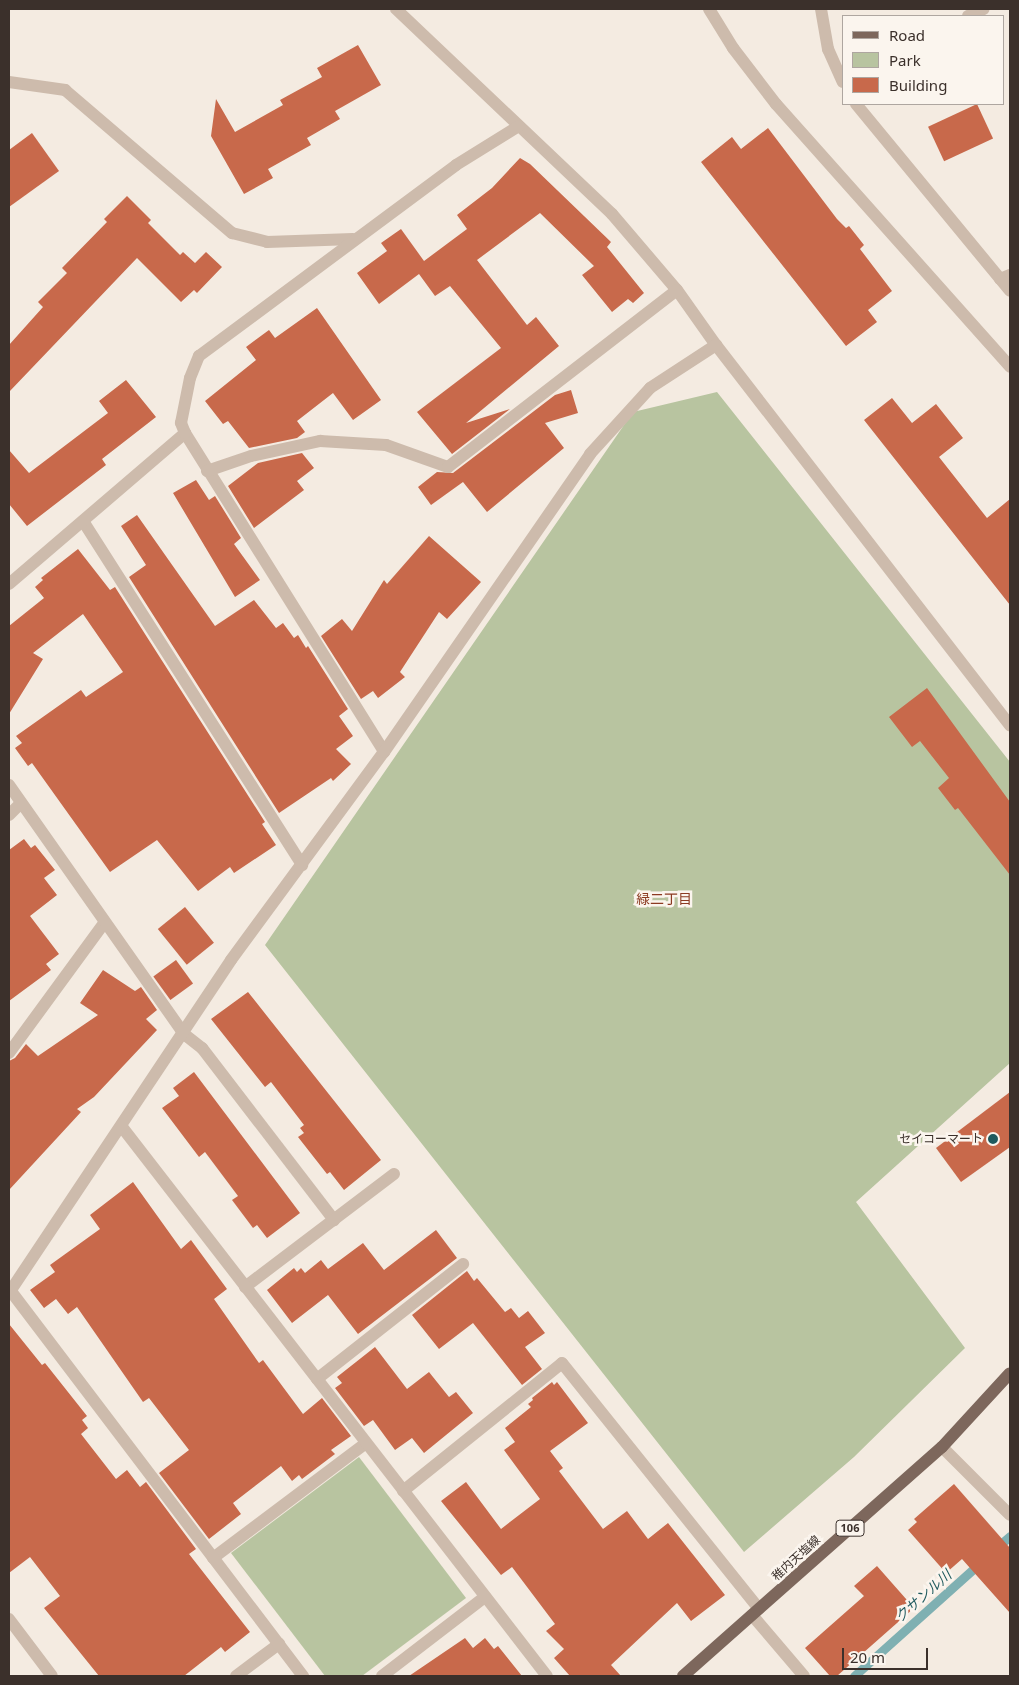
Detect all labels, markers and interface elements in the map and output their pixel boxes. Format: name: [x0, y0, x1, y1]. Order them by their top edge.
legend: [842, 15, 1004, 105]
text: Road: [889, 25, 925, 45]
text: Park: [889, 50, 921, 70]
text: Building: [889, 75, 947, 95]
district label: 緑二丁目: [636, 891, 692, 907]
place label: セイコーマート: [899, 1132, 983, 1146]
marker: セイコーマート: [987, 1133, 999, 1145]
road number: 106: [835, 1520, 865, 1536]
street label: 稚内天塩線: [769, 1533, 823, 1583]
water label: クサンル川: [891, 1566, 955, 1626]
scale bar: [844, 1638, 930, 1670]
text: 20 m: [850, 1647, 885, 1667]

